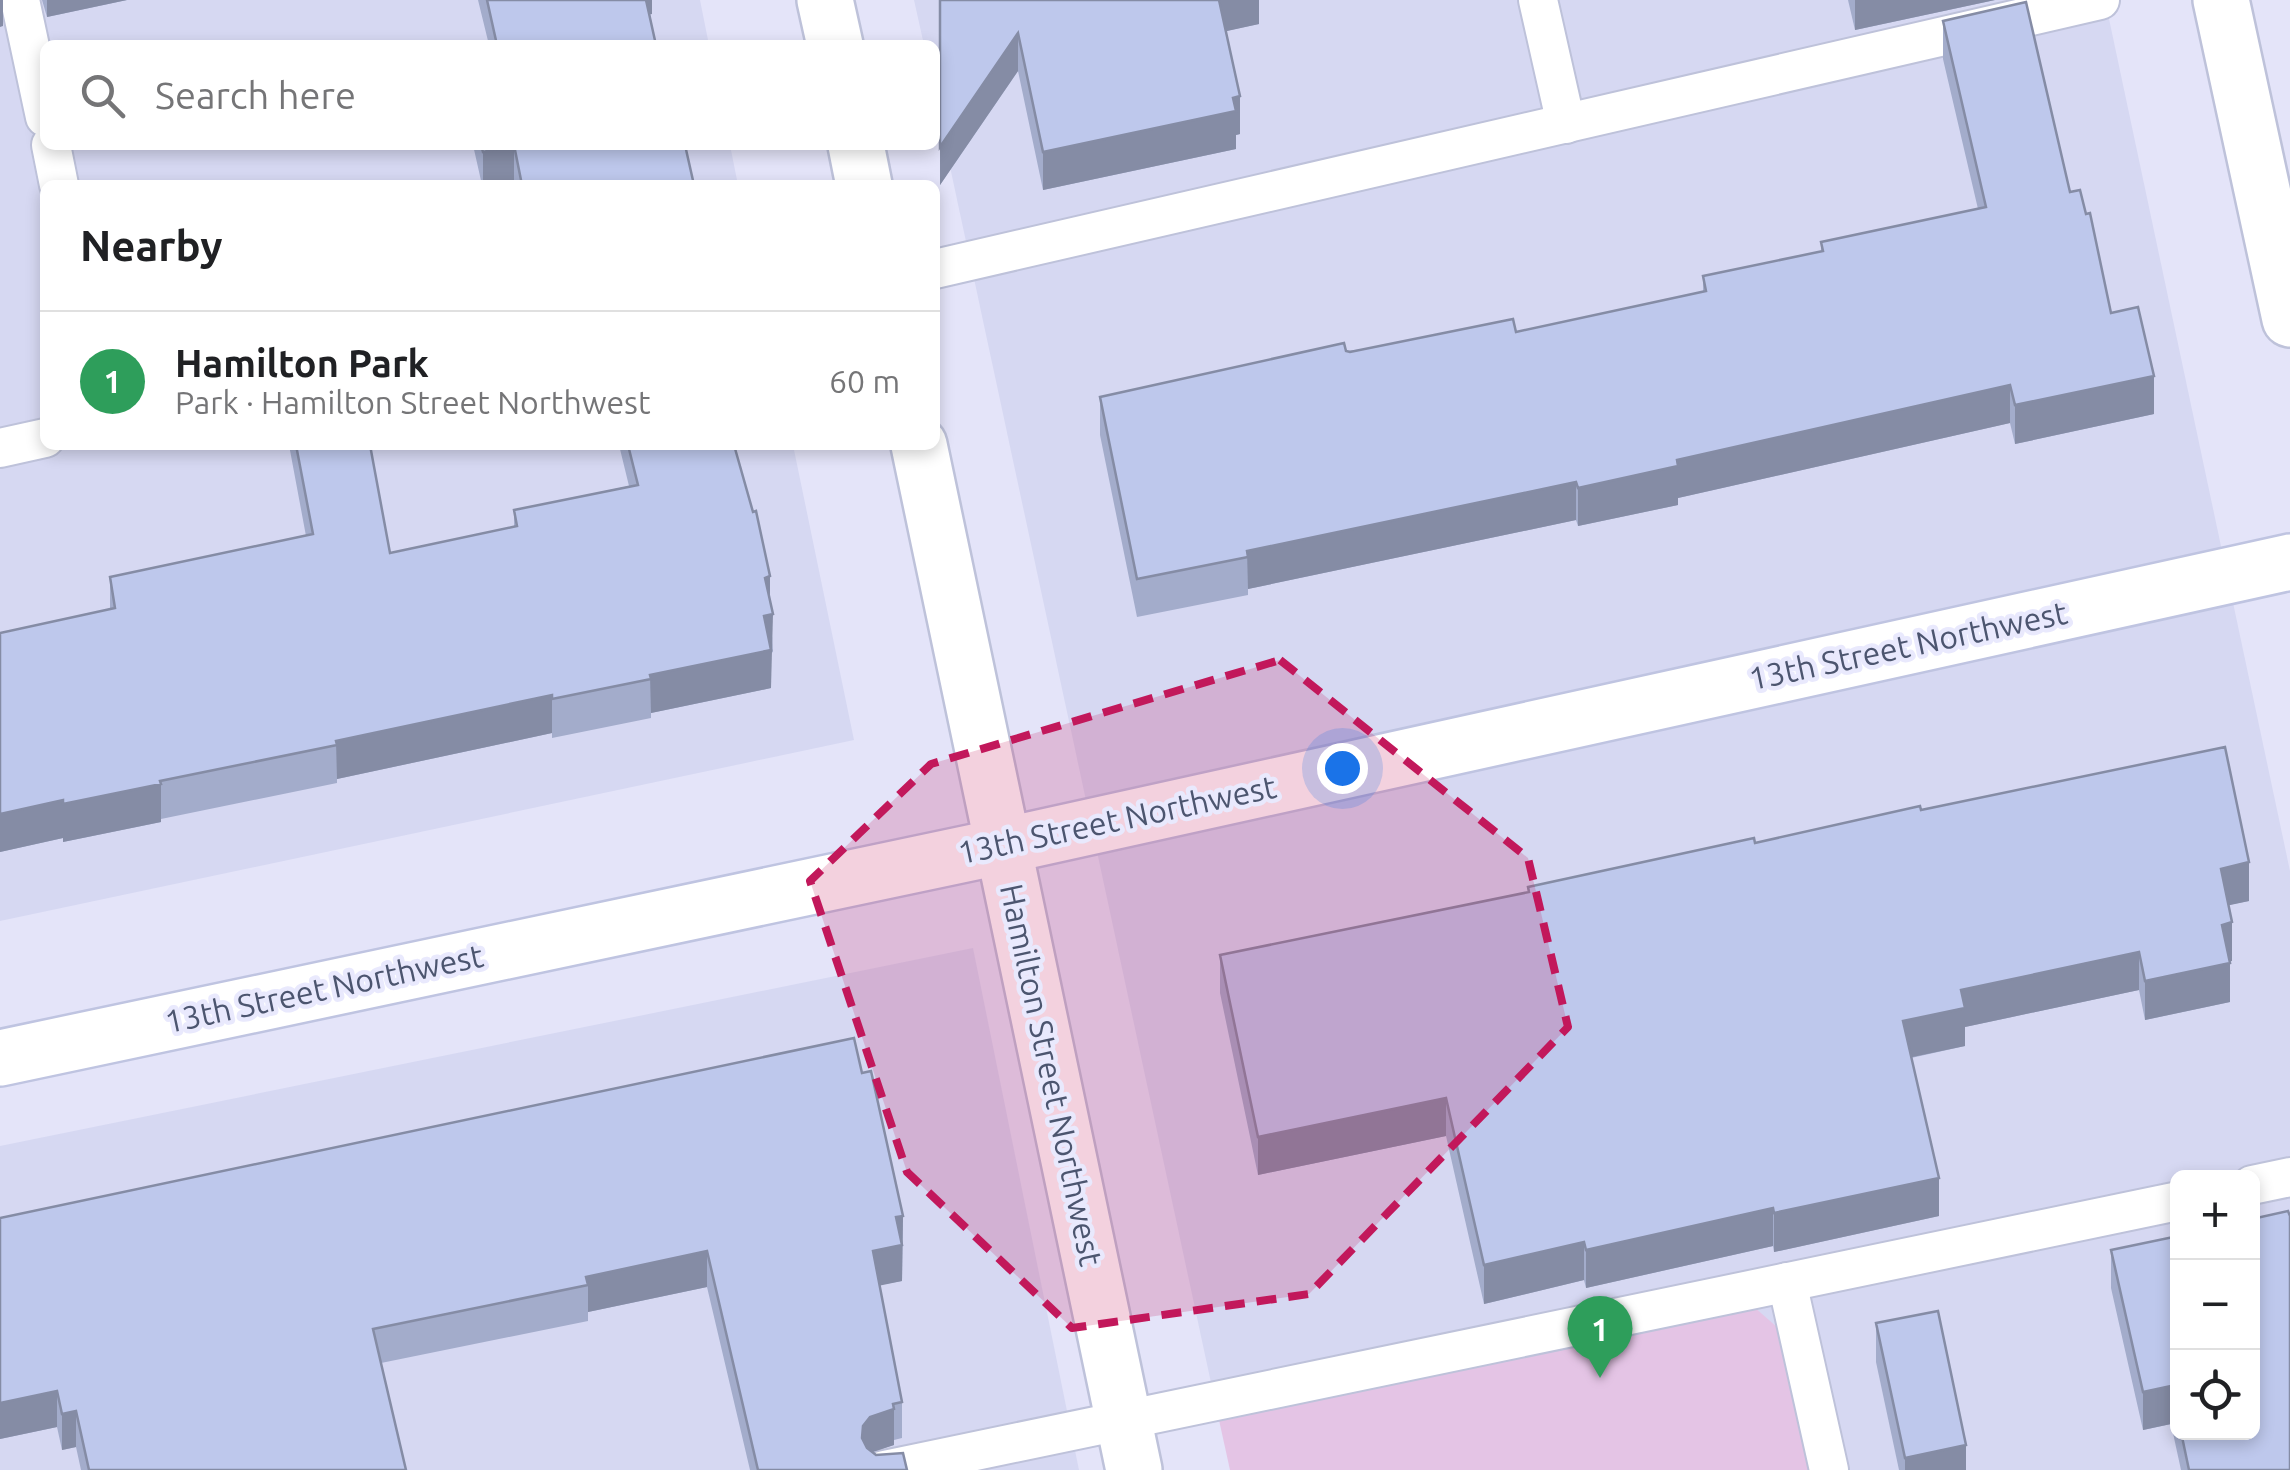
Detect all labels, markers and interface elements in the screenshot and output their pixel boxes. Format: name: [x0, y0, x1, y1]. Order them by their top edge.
search box: [40, 40, 940, 150]
icon: search: [75, 68, 130, 123]
text: Search here: [155, 74, 356, 116]
text: Nearby: [80, 222, 223, 269]
text: Hamilton Park: [175, 342, 429, 384]
text: 1: [103, 363, 122, 399]
text: 60 m: [829, 363, 900, 399]
text: Park · Hamilton Street Northwest: [175, 384, 651, 420]
street label: 13th Street Northwest: [1745, 594, 2071, 696]
your location: [1317, 743, 1368, 794]
street label: 13th Street Northwest: [954, 768, 1280, 870]
street label: Hamilton Street Northwest: [994, 881, 1110, 1269]
street label: 13th Street Northwest: [161, 937, 487, 1039]
map controls: [2170, 1170, 2260, 1440]
button: +: [2170, 1170, 2260, 1260]
button: −: [2170, 1260, 2260, 1350]
pin: 1: [1568, 1296, 1632, 1378]
button: locate: [2170, 1350, 2260, 1440]

